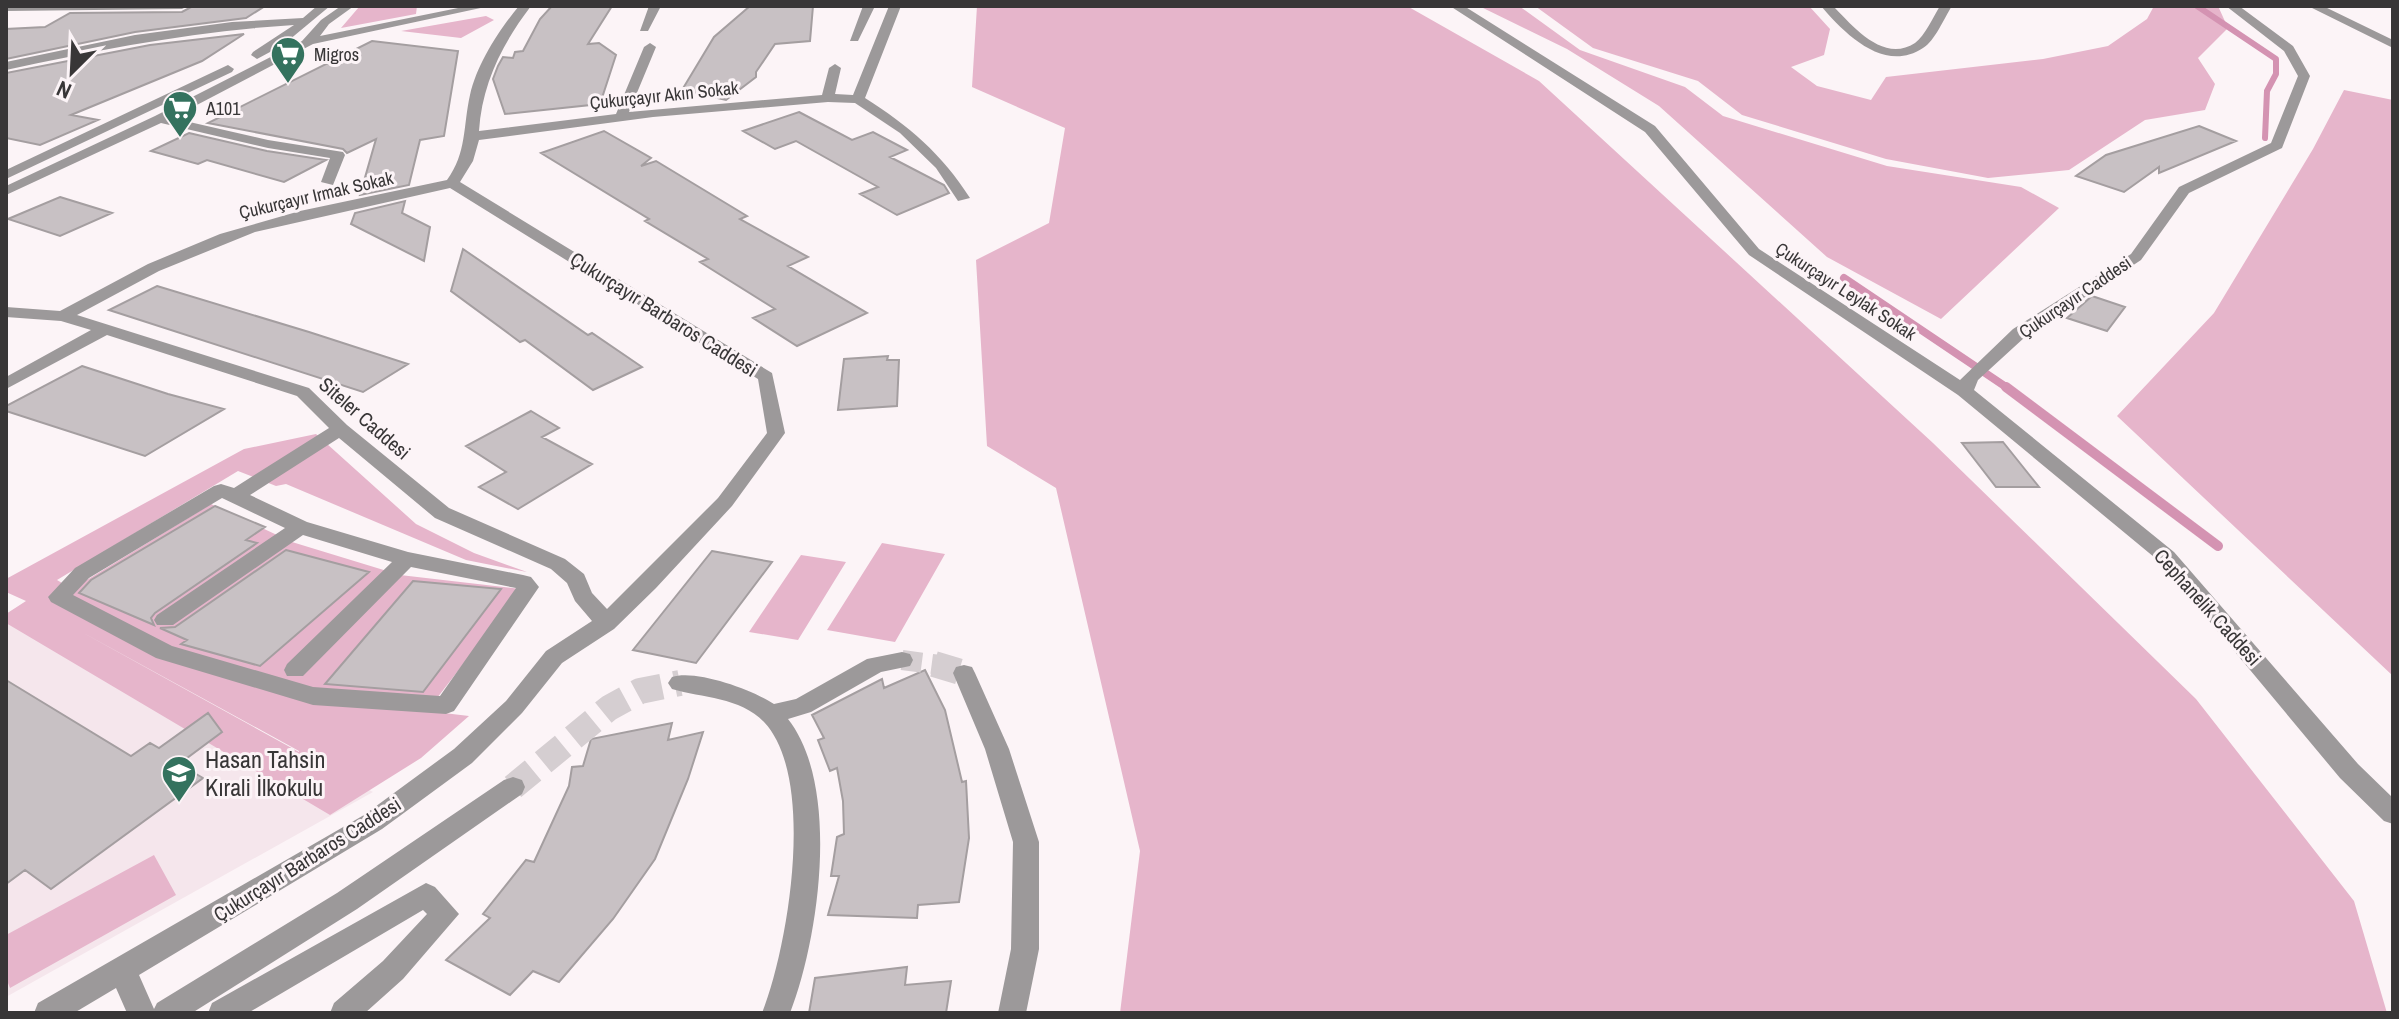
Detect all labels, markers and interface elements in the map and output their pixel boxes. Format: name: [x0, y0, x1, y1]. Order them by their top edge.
north arrow: [32, 32, 112, 112]
supermarket icon: Migros: [269, 35, 307, 85]
place label: Migros: [314, 42, 359, 67]
text: N: [52, 74, 76, 107]
street label: Çukurçayır Akın Sokak: [588, 75, 740, 115]
supermarket icon: A101: [161, 89, 199, 139]
place label: A101: [205, 96, 241, 121]
street label: Çukurçayır Irmak Sokak: [236, 165, 396, 225]
street label: Çukurçayır Leylak Sokak: [1771, 236, 1922, 346]
street label: Çukurçayır Barbaros Caddesi: [565, 245, 763, 383]
street label: Çukurçayır Caddesi: [2014, 250, 2136, 344]
street label: Siteler Caddesi: [313, 371, 417, 465]
street label: Cephanelik Caddesi: [2148, 543, 2268, 671]
place label: Hasan Tahsin Kırali İlkokulu: [205, 743, 325, 803]
school or university icon: Hasan Tahsin Kırali İlkokulu: [160, 754, 198, 804]
street label: Çukurçayır Barbaros Caddesi: [208, 790, 406, 928]

